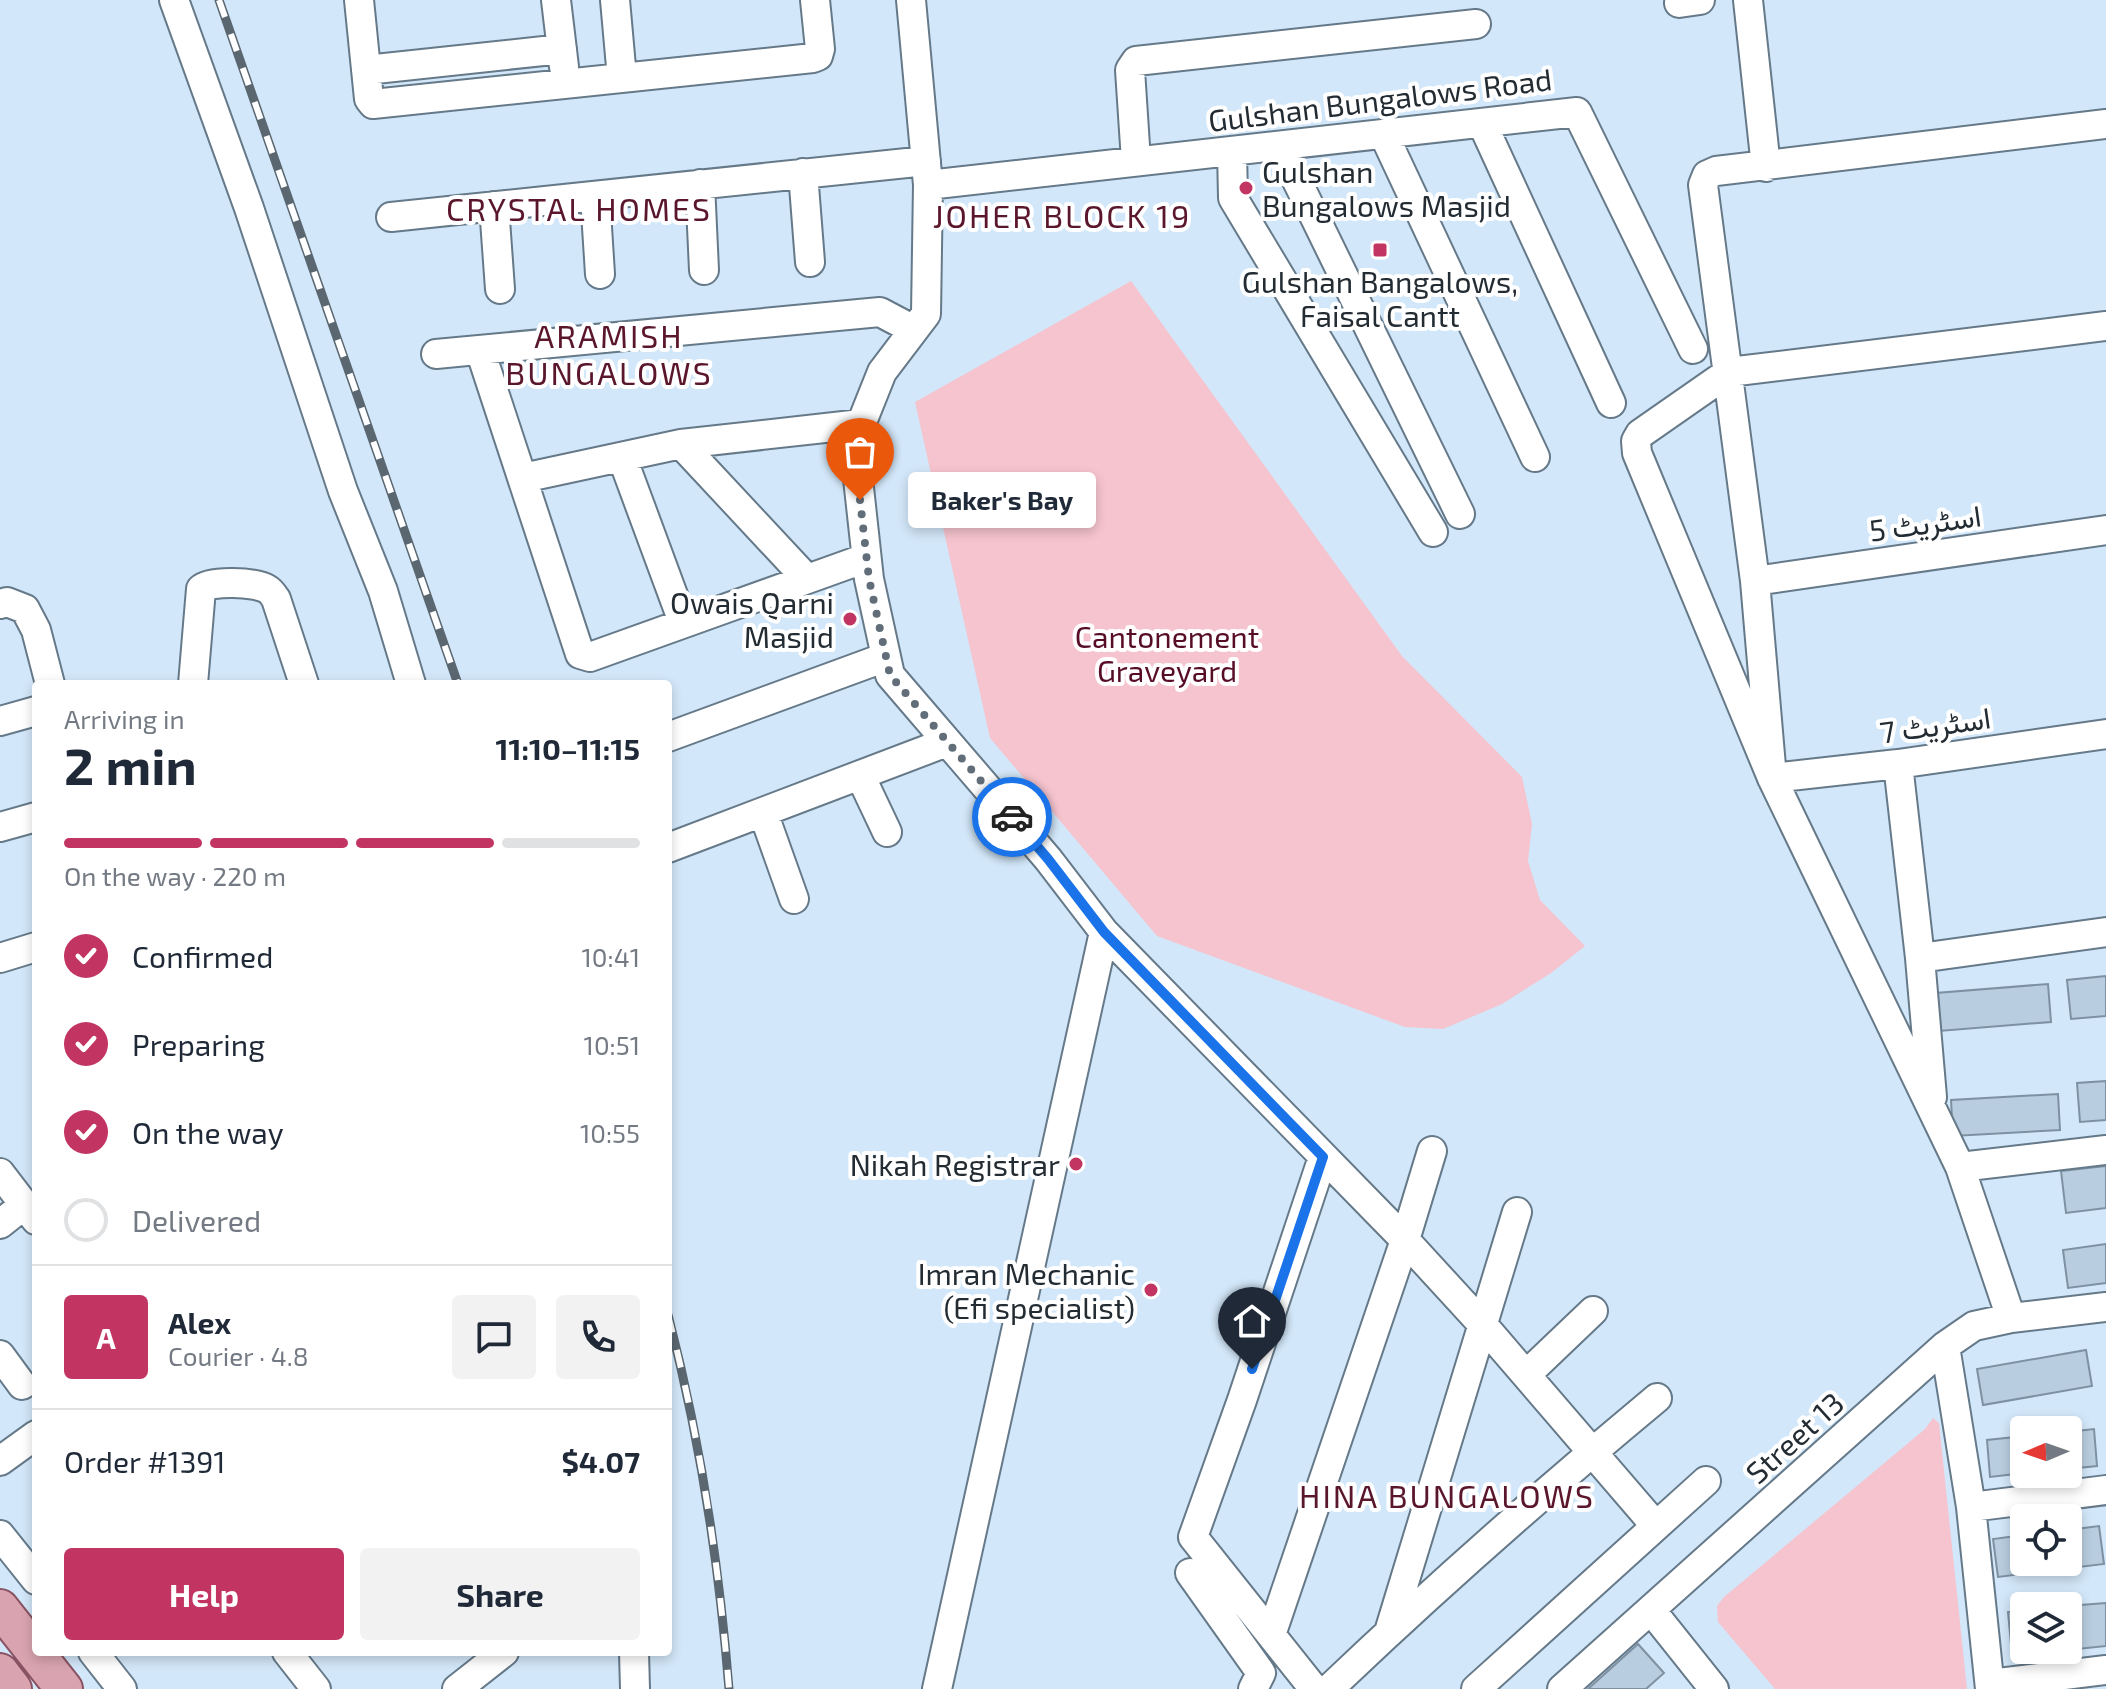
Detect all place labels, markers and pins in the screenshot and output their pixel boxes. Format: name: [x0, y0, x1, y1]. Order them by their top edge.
place label: Gulshan Bungalows Masjid: [1262, 153, 1511, 223]
marker: Gulshan Bungalows Masjid: [1237, 179, 1255, 197]
marker: Gulshan Bangalows, Faisal Cantt: [1371, 241, 1389, 259]
place label: Gulshan Bangalows, Faisal Cantt: [1242, 263, 1518, 333]
pin: [826, 418, 894, 500]
callout: Baker's Bay: [908, 472, 1096, 528]
place label: Owais Qarni Masjid: [670, 584, 834, 654]
marker: Owais Qarni Masjid: [841, 610, 859, 628]
place label: Nikah Registrar: [850, 1146, 1060, 1182]
marker: Nikah Registrar: [1067, 1155, 1085, 1173]
place label: Imran Mechanic (Efi specialist): [918, 1255, 1135, 1325]
marker: Imran Mechanic (Efi specialist): [1142, 1281, 1160, 1299]
pin: [1218, 1287, 1286, 1369]

